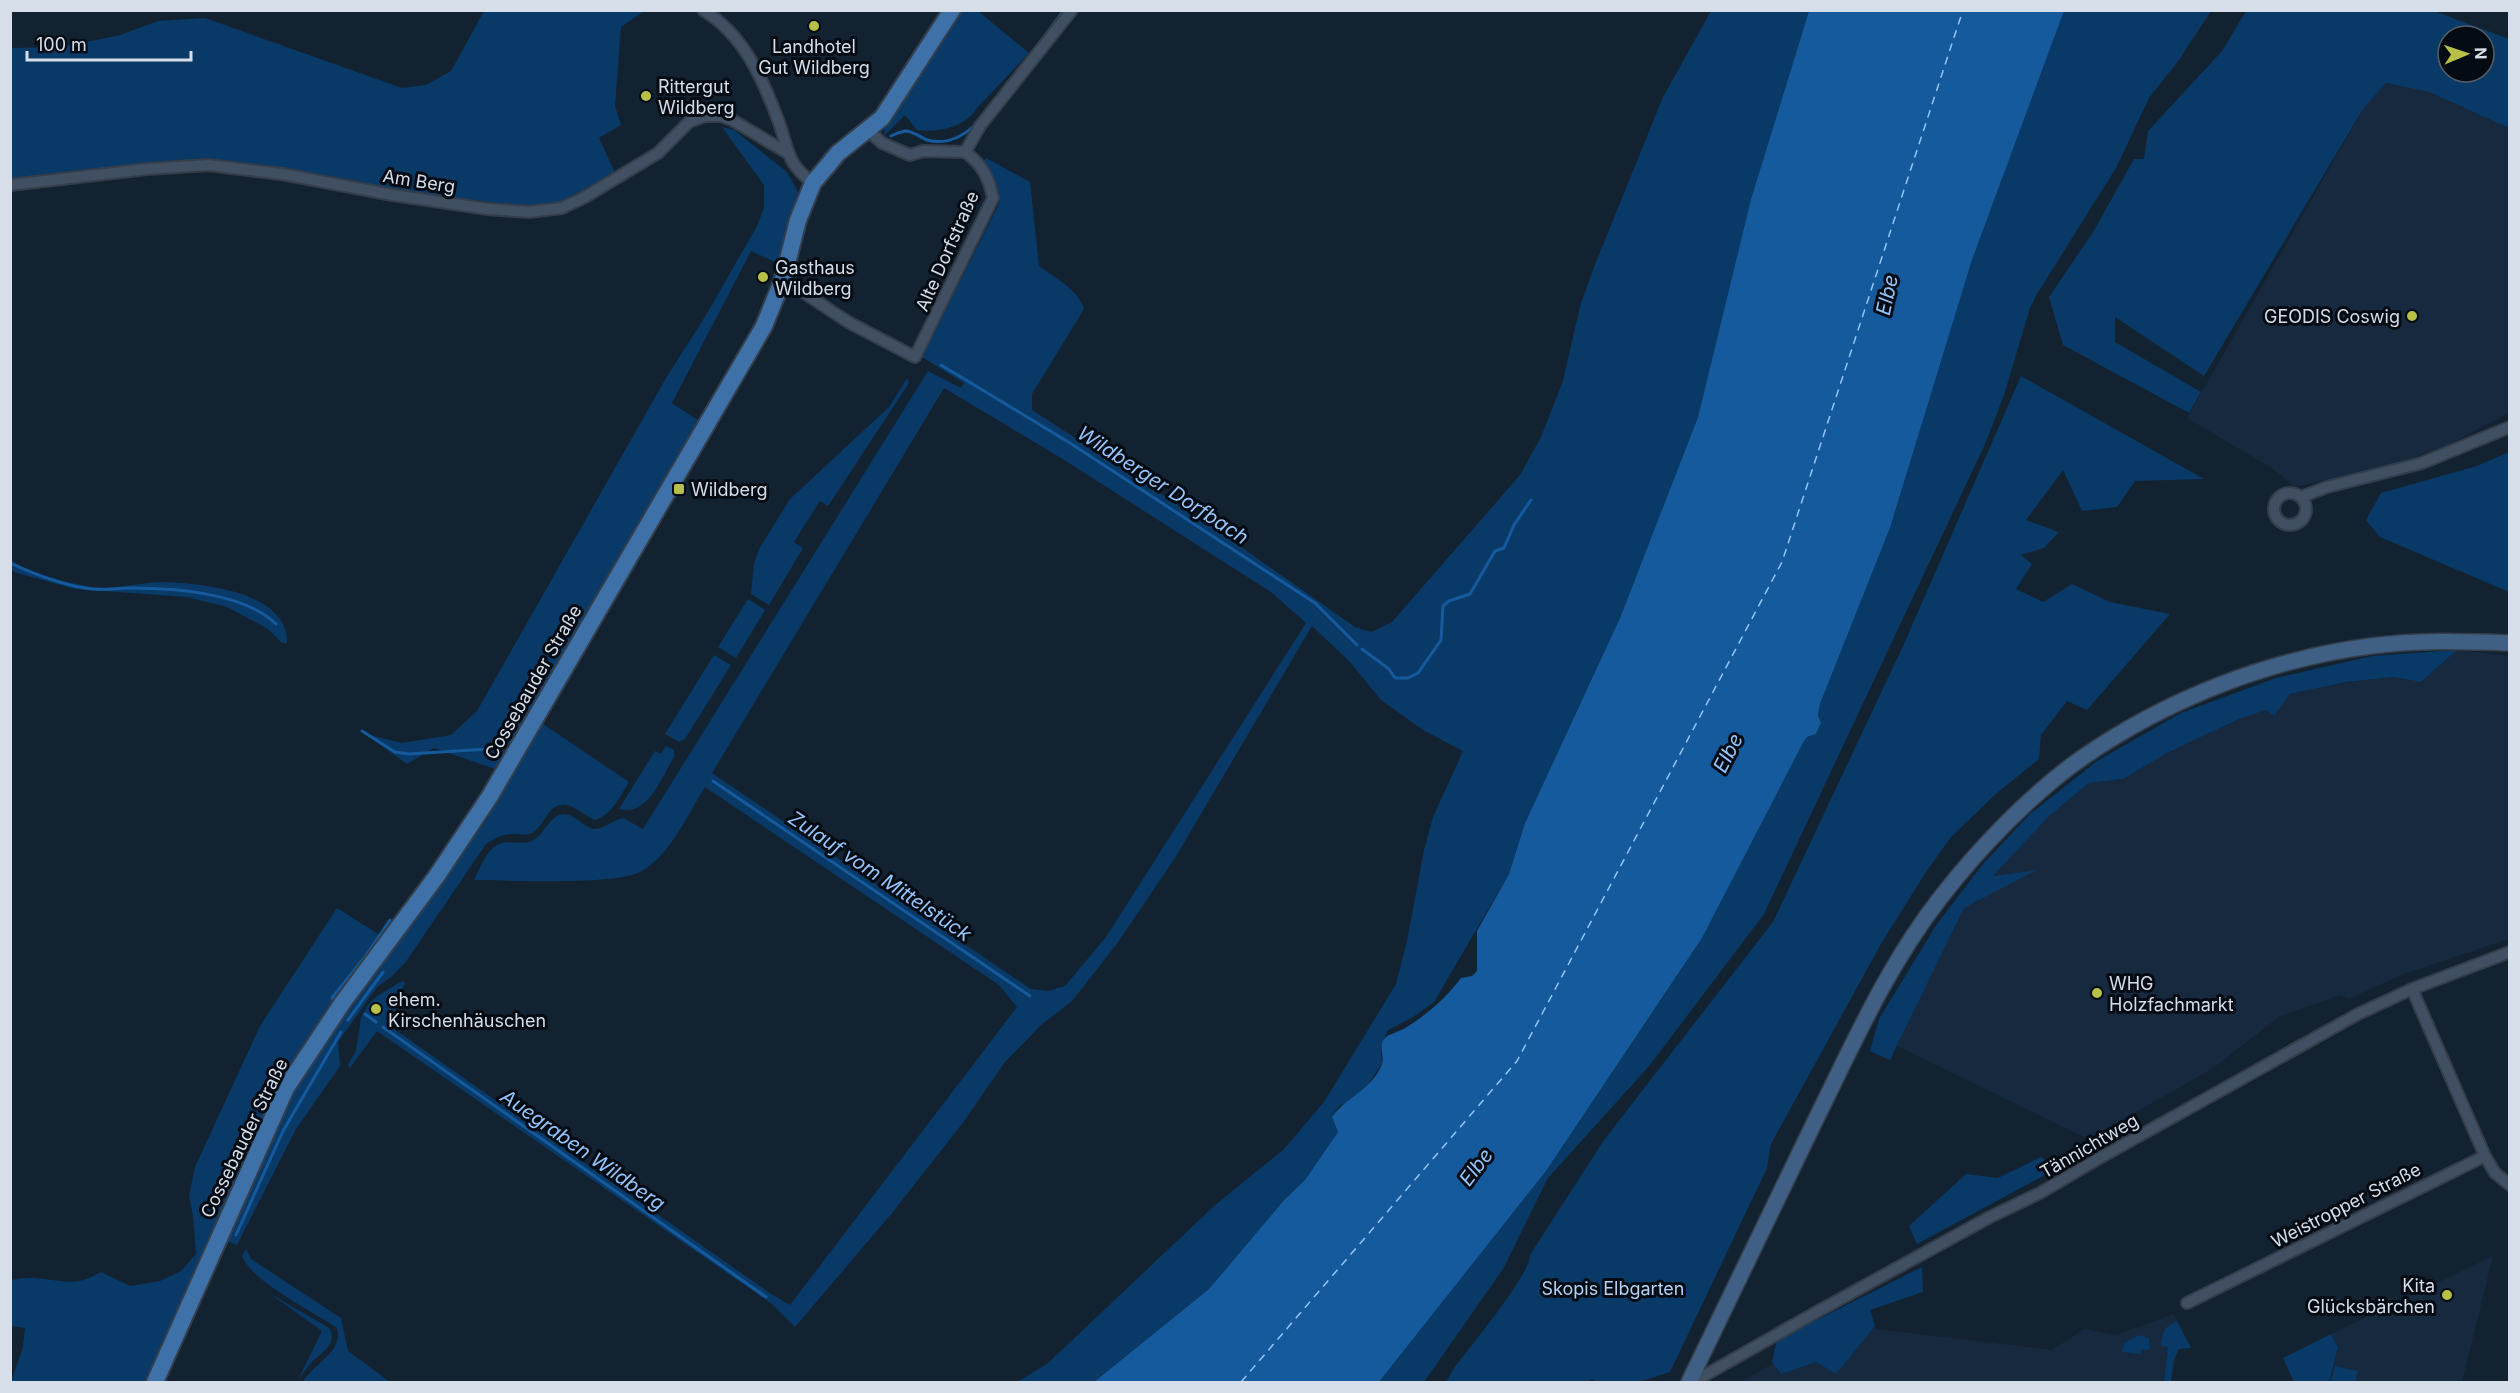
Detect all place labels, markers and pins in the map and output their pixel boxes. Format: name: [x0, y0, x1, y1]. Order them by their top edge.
marker: Landhotel Gut Wildberg: [807, 19, 821, 33]
place label: Landhotel Gut Wildberg: [758, 36, 870, 78]
place label: Rittergut Wildberg: [658, 76, 735, 118]
marker: Rittergut Wildberg: [639, 89, 653, 103]
place label: Gasthaus Wildberg: [775, 257, 855, 299]
marker: Gasthaus Wildberg: [756, 270, 770, 284]
place label: GEODIS Coswig: [2264, 306, 2400, 327]
marker: GEODIS Coswig: [2405, 309, 2419, 323]
place label: Wildberg: [691, 479, 768, 500]
marker: Wildberg: [672, 482, 686, 496]
place label: WHG Holzfachmarkt: [2109, 973, 2234, 1015]
marker: WHG Holzfachmarkt: [2090, 986, 2104, 1000]
place label: ehem. Kirschenhäuschen: [388, 989, 546, 1031]
marker: ehem. Kirschenhäuschen: [369, 1002, 383, 1016]
place label: Kita Glücksbärchen: [2307, 1275, 2435, 1317]
marker: Kita Glücksbärchen: [2440, 1288, 2454, 1302]

